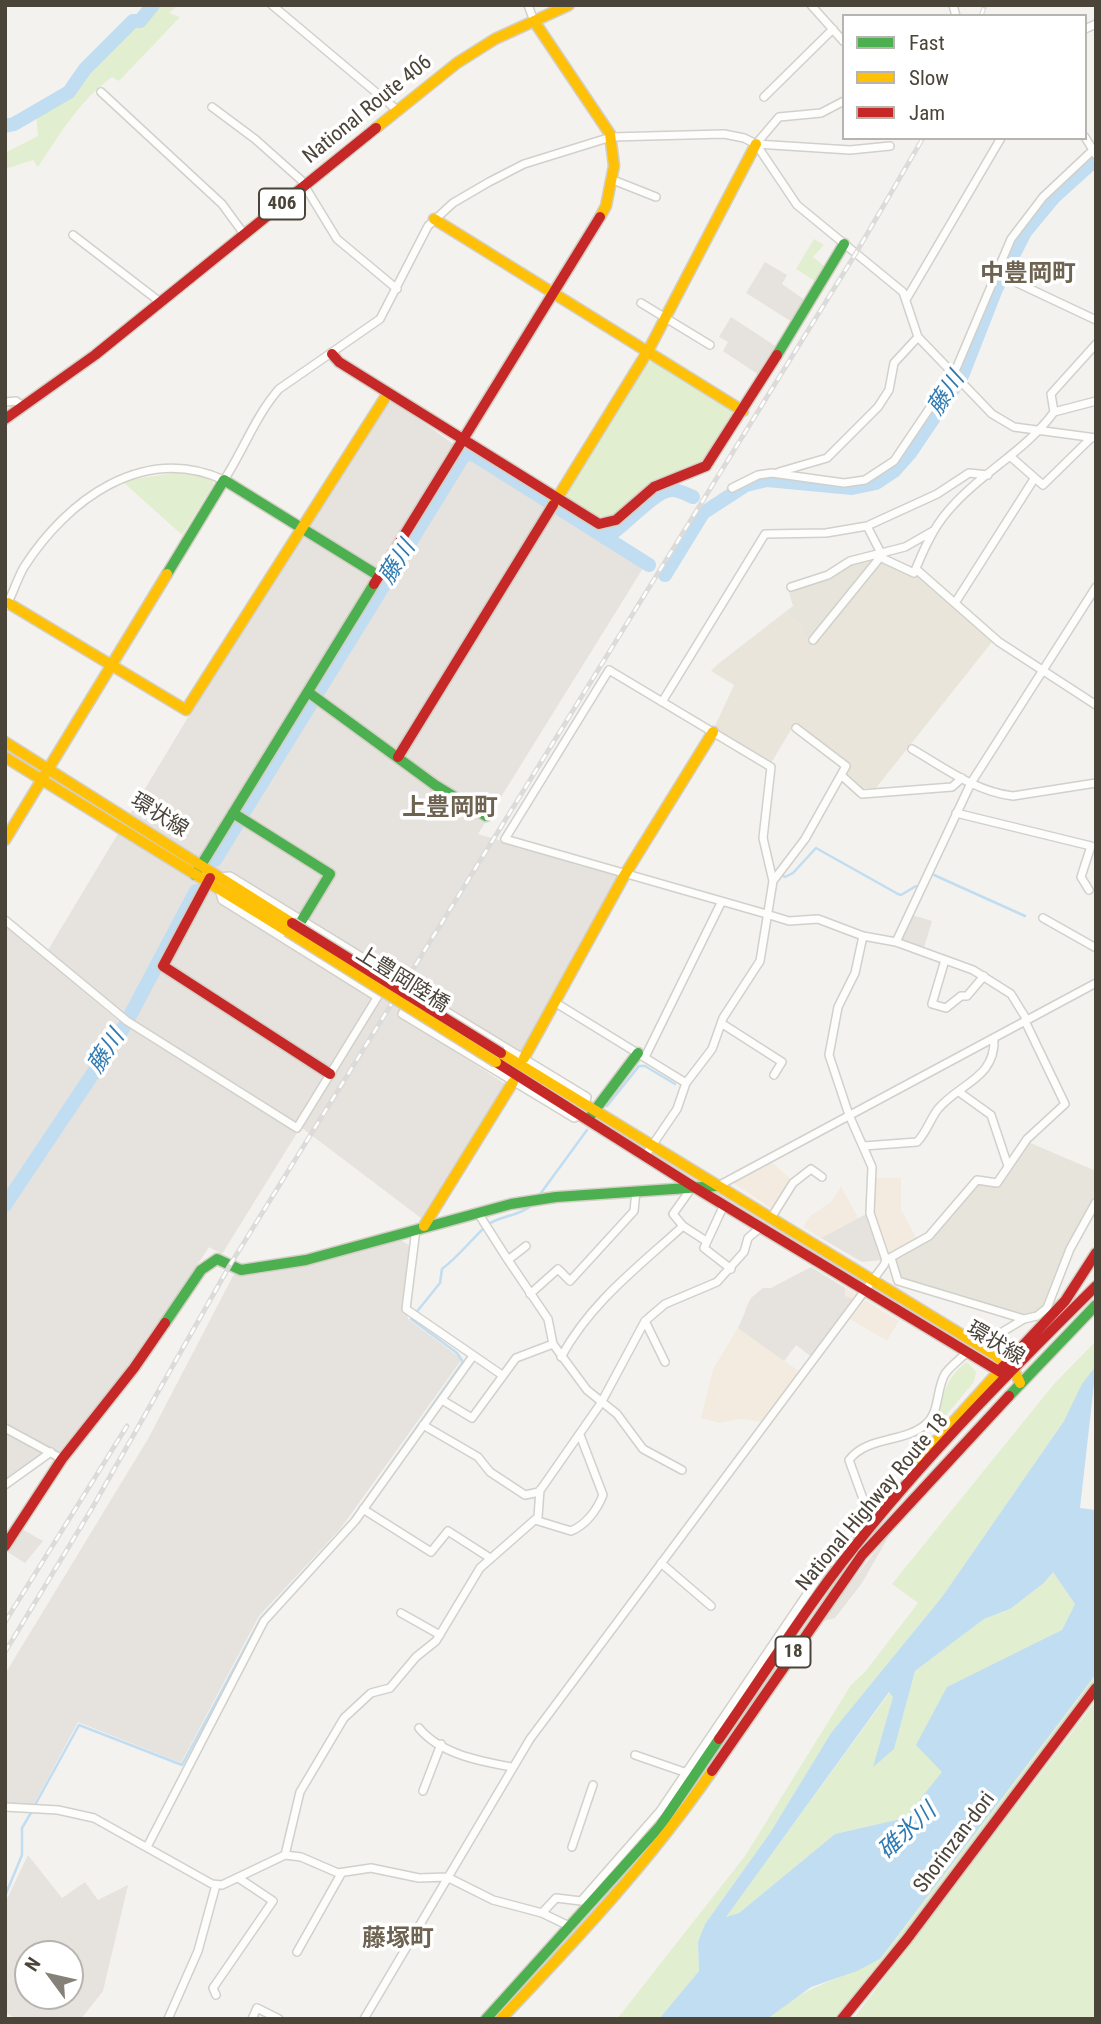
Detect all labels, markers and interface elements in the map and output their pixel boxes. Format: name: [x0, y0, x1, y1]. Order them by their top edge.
legend: [842, 14, 1087, 140]
text: Fast: [909, 31, 945, 55]
street label: National Route 406: [299, 50, 437, 170]
text: Slow: [909, 66, 949, 90]
text: Jam: [909, 101, 945, 125]
road number: 406: [259, 188, 305, 220]
district label: 中豊岡町: [980, 261, 1076, 289]
water label: 藤川: [923, 367, 971, 421]
water label: 藤川: [374, 536, 422, 590]
street label: 環状線: [126, 789, 192, 843]
district label: 上豊岡町: [402, 795, 498, 823]
street label: 上豊岡陸橋: [351, 941, 453, 1019]
water label: 藤川: [83, 1025, 131, 1079]
street label: 環状線: [962, 1317, 1028, 1371]
street label: National Highway Route 18: [792, 1409, 954, 1597]
road number: 18: [776, 1636, 810, 1668]
street label: Shorinzan-dori: [909, 1788, 1001, 1898]
water label: 碓氷川: [873, 1798, 943, 1866]
district label: 藤塚町: [362, 1926, 434, 1954]
north arrow: [14, 1940, 84, 2010]
text: N: [20, 1953, 45, 1976]

